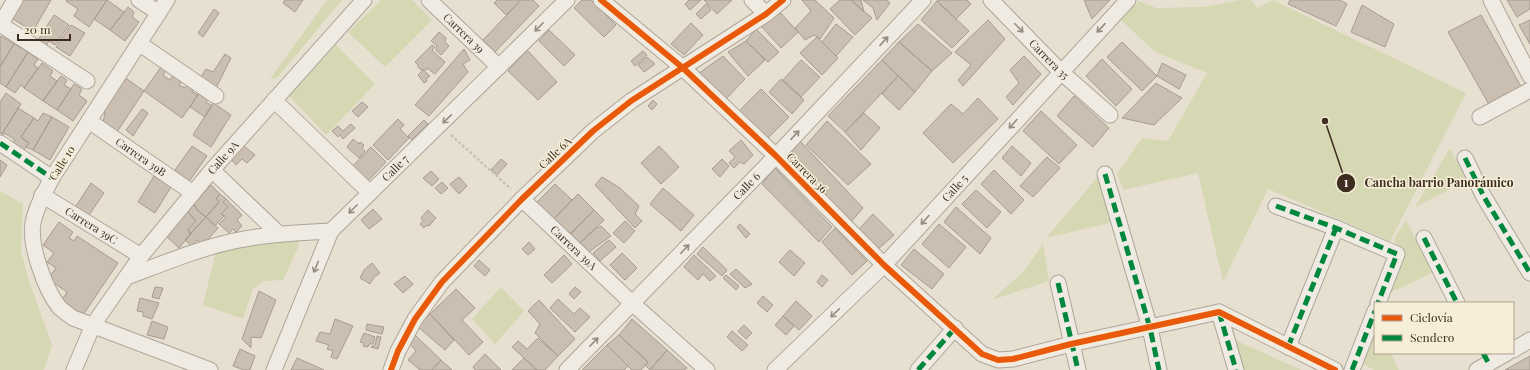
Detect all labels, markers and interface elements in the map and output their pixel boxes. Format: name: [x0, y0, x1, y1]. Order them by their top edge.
street label: Carrera 39: [440, 9, 488, 56]
scale bar: [18, 16, 70, 42]
text: 20 m: [24, 21, 51, 37]
one-way arrow: [534, 22, 544, 32]
one-way arrow: [1014, 23, 1023, 33]
one-way arrow: [1097, 23, 1106, 34]
one-way arrow: [879, 36, 889, 46]
street label: Carrera 35: [1026, 36, 1073, 83]
one-way arrow: [442, 114, 452, 123]
one-way arrow: [1008, 119, 1018, 129]
one-way arrow: [790, 130, 800, 140]
street label: Calle 6A: [535, 133, 574, 172]
street label: Carrera 39B: [113, 134, 170, 179]
street label: Calle 9A: [204, 137, 242, 177]
street label: Calle 10: [45, 142, 78, 183]
street label: Carrera 36: [784, 149, 831, 196]
street label: Calle 7: [378, 151, 412, 184]
street label: Calle 6: [729, 168, 763, 203]
street label: Calle 5: [938, 170, 971, 205]
callout: Cancha barrio Panorámico: [1336, 171, 1521, 195]
text: 1: [1344, 174, 1349, 190]
text: Cancha barrio Panorámico: [1364, 174, 1514, 190]
street label: Carrera 39C: [62, 203, 121, 247]
one-way arrow: [348, 204, 358, 214]
one-way arrow: [921, 215, 930, 225]
street label: Carrera 39A: [547, 222, 600, 273]
one-way arrow: [680, 244, 690, 254]
one-way arrow: [312, 260, 320, 272]
legend: [1374, 302, 1514, 354]
one-way arrow: [830, 308, 840, 317]
text: Ciclovía: [1410, 309, 1453, 325]
text: Sendero: [1410, 329, 1455, 345]
one-way arrow: [589, 337, 599, 347]

